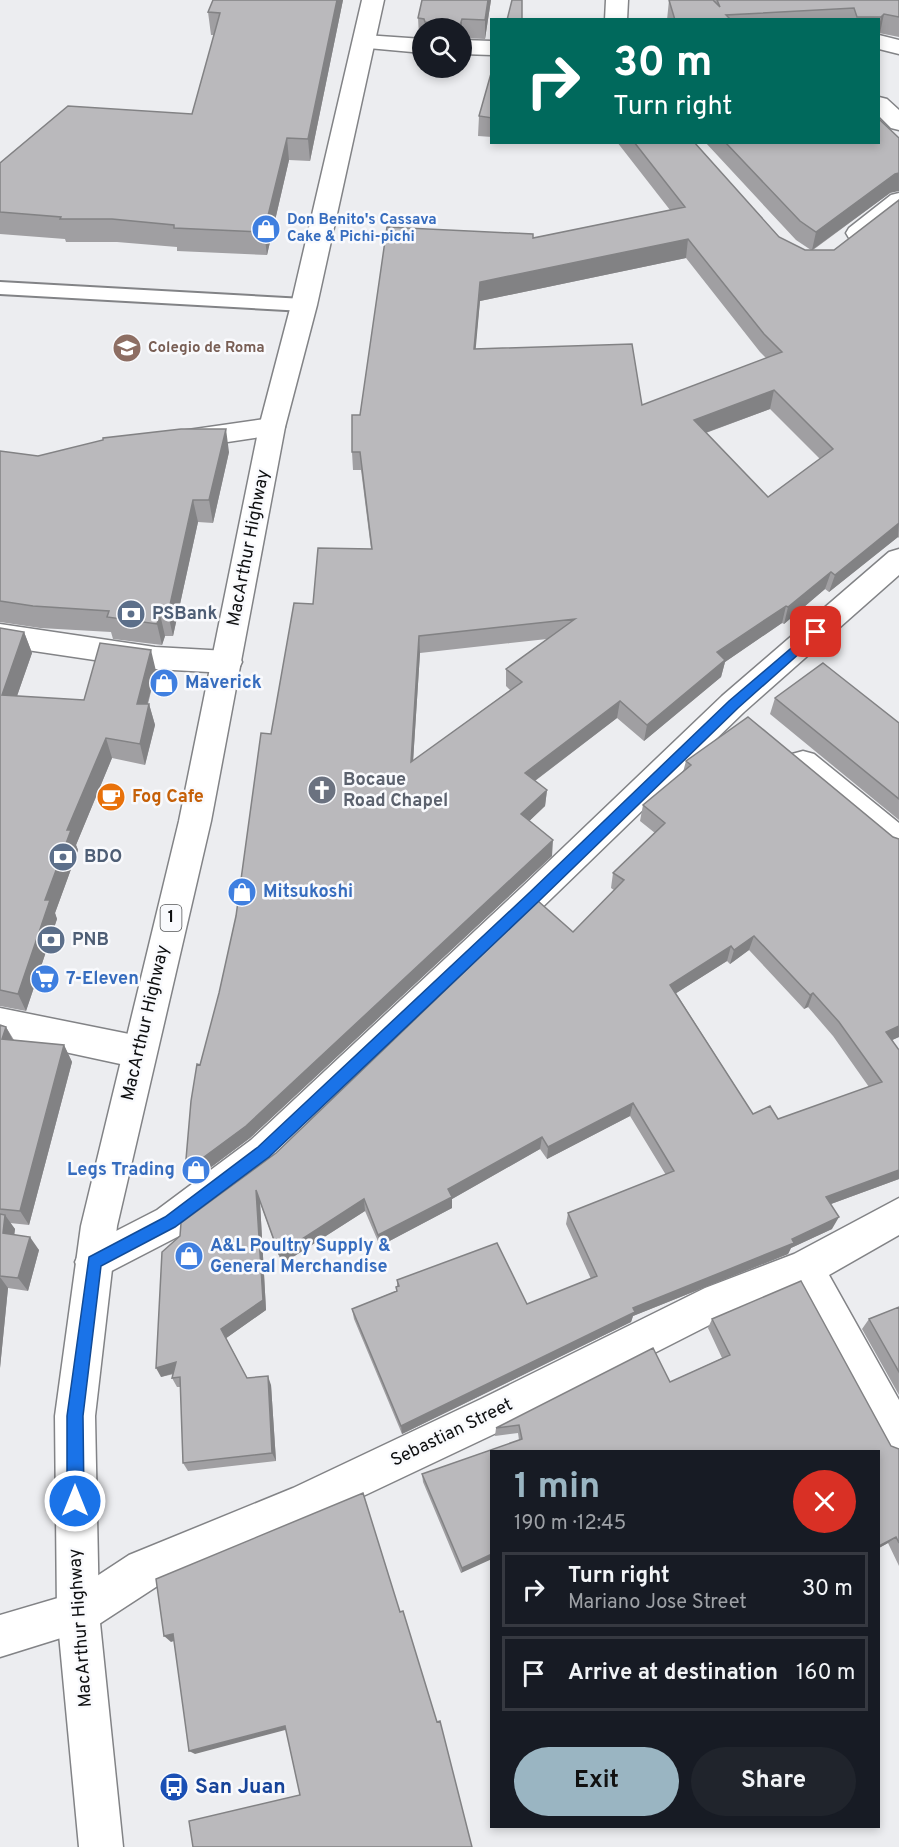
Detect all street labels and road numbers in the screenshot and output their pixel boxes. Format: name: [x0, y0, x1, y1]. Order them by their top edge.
street label: MacArthur Highway: [223, 468, 275, 628]
road number: 1: [160, 905, 182, 931]
street label: MacArthur Highway: [117, 943, 175, 1103]
street label: Sebastian Street: [387, 1394, 517, 1472]
street label: MacArthur Highway: [64, 1548, 98, 1708]

